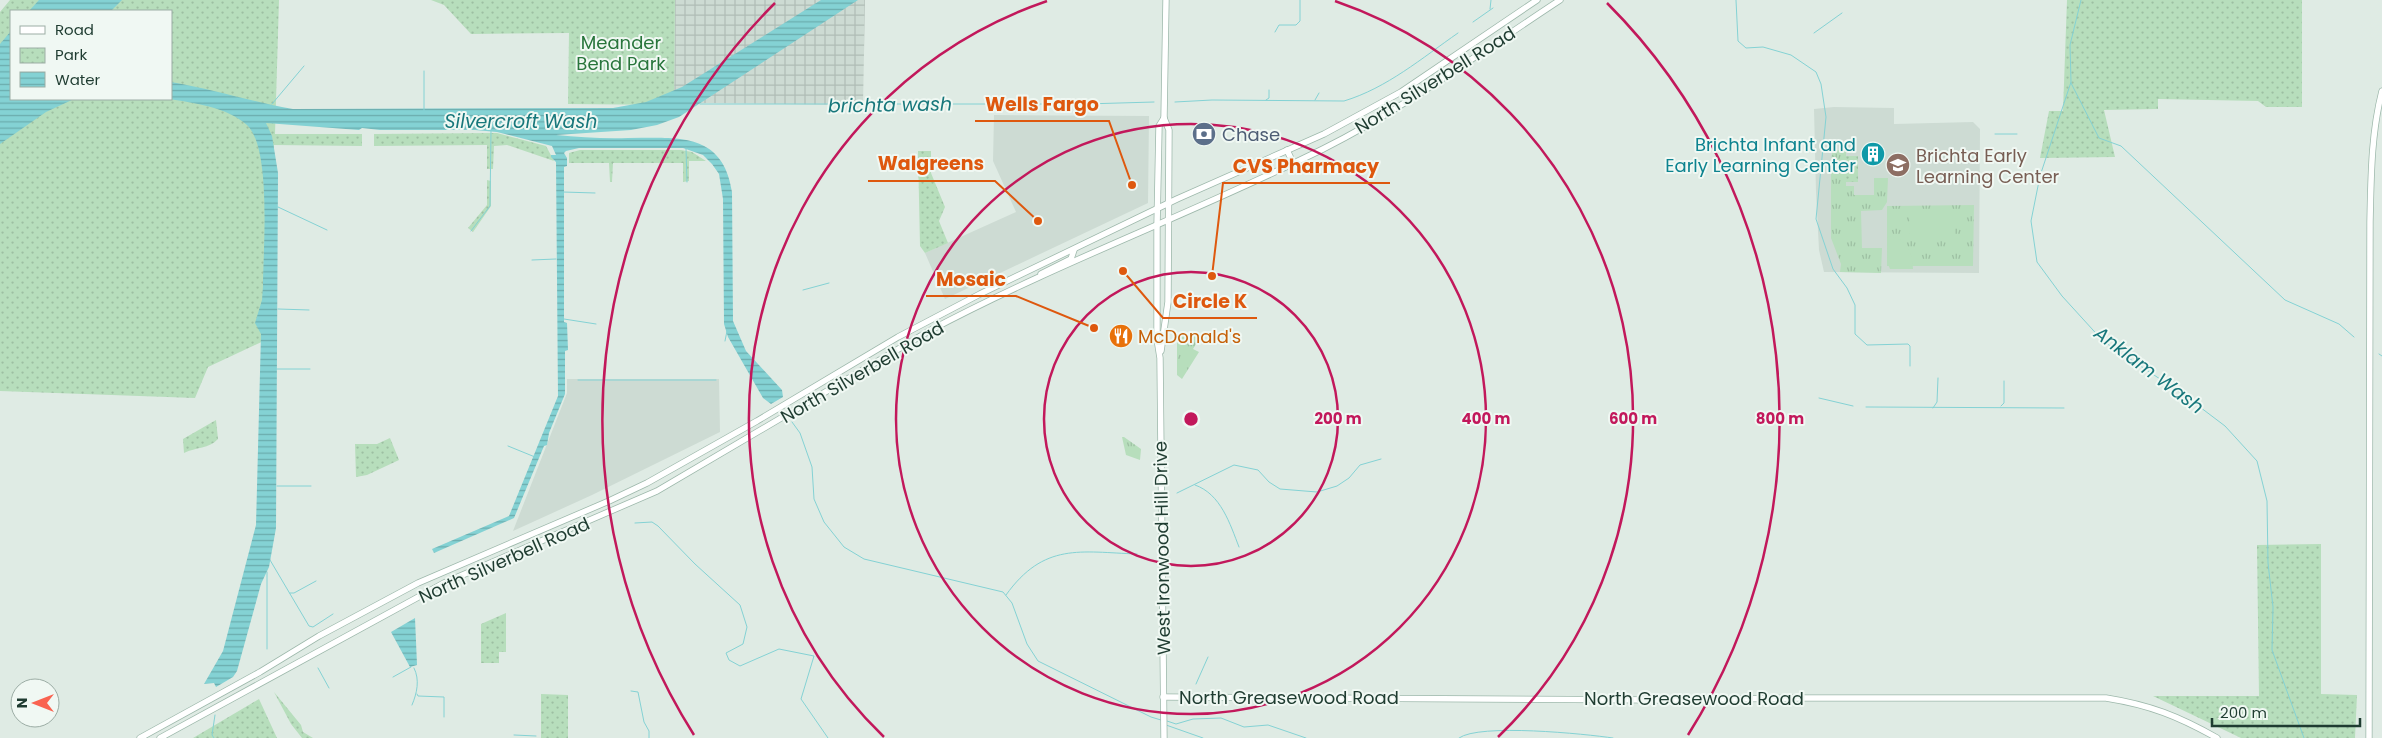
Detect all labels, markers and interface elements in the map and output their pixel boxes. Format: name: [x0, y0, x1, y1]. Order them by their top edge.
legend: [10, 10, 172, 100]
text: Road: [55, 19, 94, 40]
street label: North Silverbell Road: [1350, 20, 1520, 140]
park label: Meander Bend Park: [576, 30, 666, 76]
text: Park: [55, 44, 87, 65]
text: Water: [55, 69, 101, 90]
callout: Wells Fargo: [975, 87, 1109, 121]
water label: brichta wash: [828, 90, 952, 120]
text: Wells Fargo: [985, 91, 1099, 118]
water label: Silvercroft Wash: [444, 108, 598, 135]
bank icon: Chase: [1191, 121, 1217, 147]
place label: Chase: [1222, 122, 1280, 147]
place label: Brichta Infant and Early Learning Center: [1665, 132, 1856, 178]
building icon: Brichta Infant and Early Learning Center: [1860, 141, 1886, 167]
place label: Brichta Early Learning Center: [1916, 143, 2060, 189]
callout: Walgreens: [868, 147, 995, 181]
callout: CVS Pharmacy: [1223, 149, 1390, 183]
text: Walgreens: [878, 150, 984, 177]
school or university icon: Brichta Early Learning Center: [1885, 152, 1911, 178]
text: CVS Pharmacy: [1233, 153, 1380, 180]
callout: Mosaic: [926, 262, 1016, 296]
text: Mosaic: [936, 266, 1006, 293]
callout: Circle K: [1163, 284, 1257, 318]
text: Circle K: [1173, 288, 1247, 315]
street label: North Silverbell Road: [776, 315, 948, 429]
water label: Anklam Wash: [2088, 319, 2209, 420]
restaurant icon: McDonald's: [1108, 323, 1134, 349]
place label: McDonald's: [1138, 324, 1241, 349]
text: 200 m: [1314, 408, 1362, 429]
text: 400 m: [1462, 408, 1511, 429]
text: 600 m: [1609, 408, 1657, 429]
text: 800 m: [1756, 408, 1804, 429]
centre of rings: [1182, 410, 1200, 428]
street label: West Ironwood Hill Drive: [1148, 441, 1176, 655]
street label: North Silverbell Road: [414, 511, 594, 609]
north arrow: [10, 678, 60, 728]
street label: North Greasewood Road: [1179, 685, 1399, 710]
street label: North Greasewood Road: [1584, 686, 1804, 711]
scale bar: [2212, 696, 2360, 728]
text: N: [12, 698, 32, 708]
text: 200 m: [2220, 702, 2267, 723]

